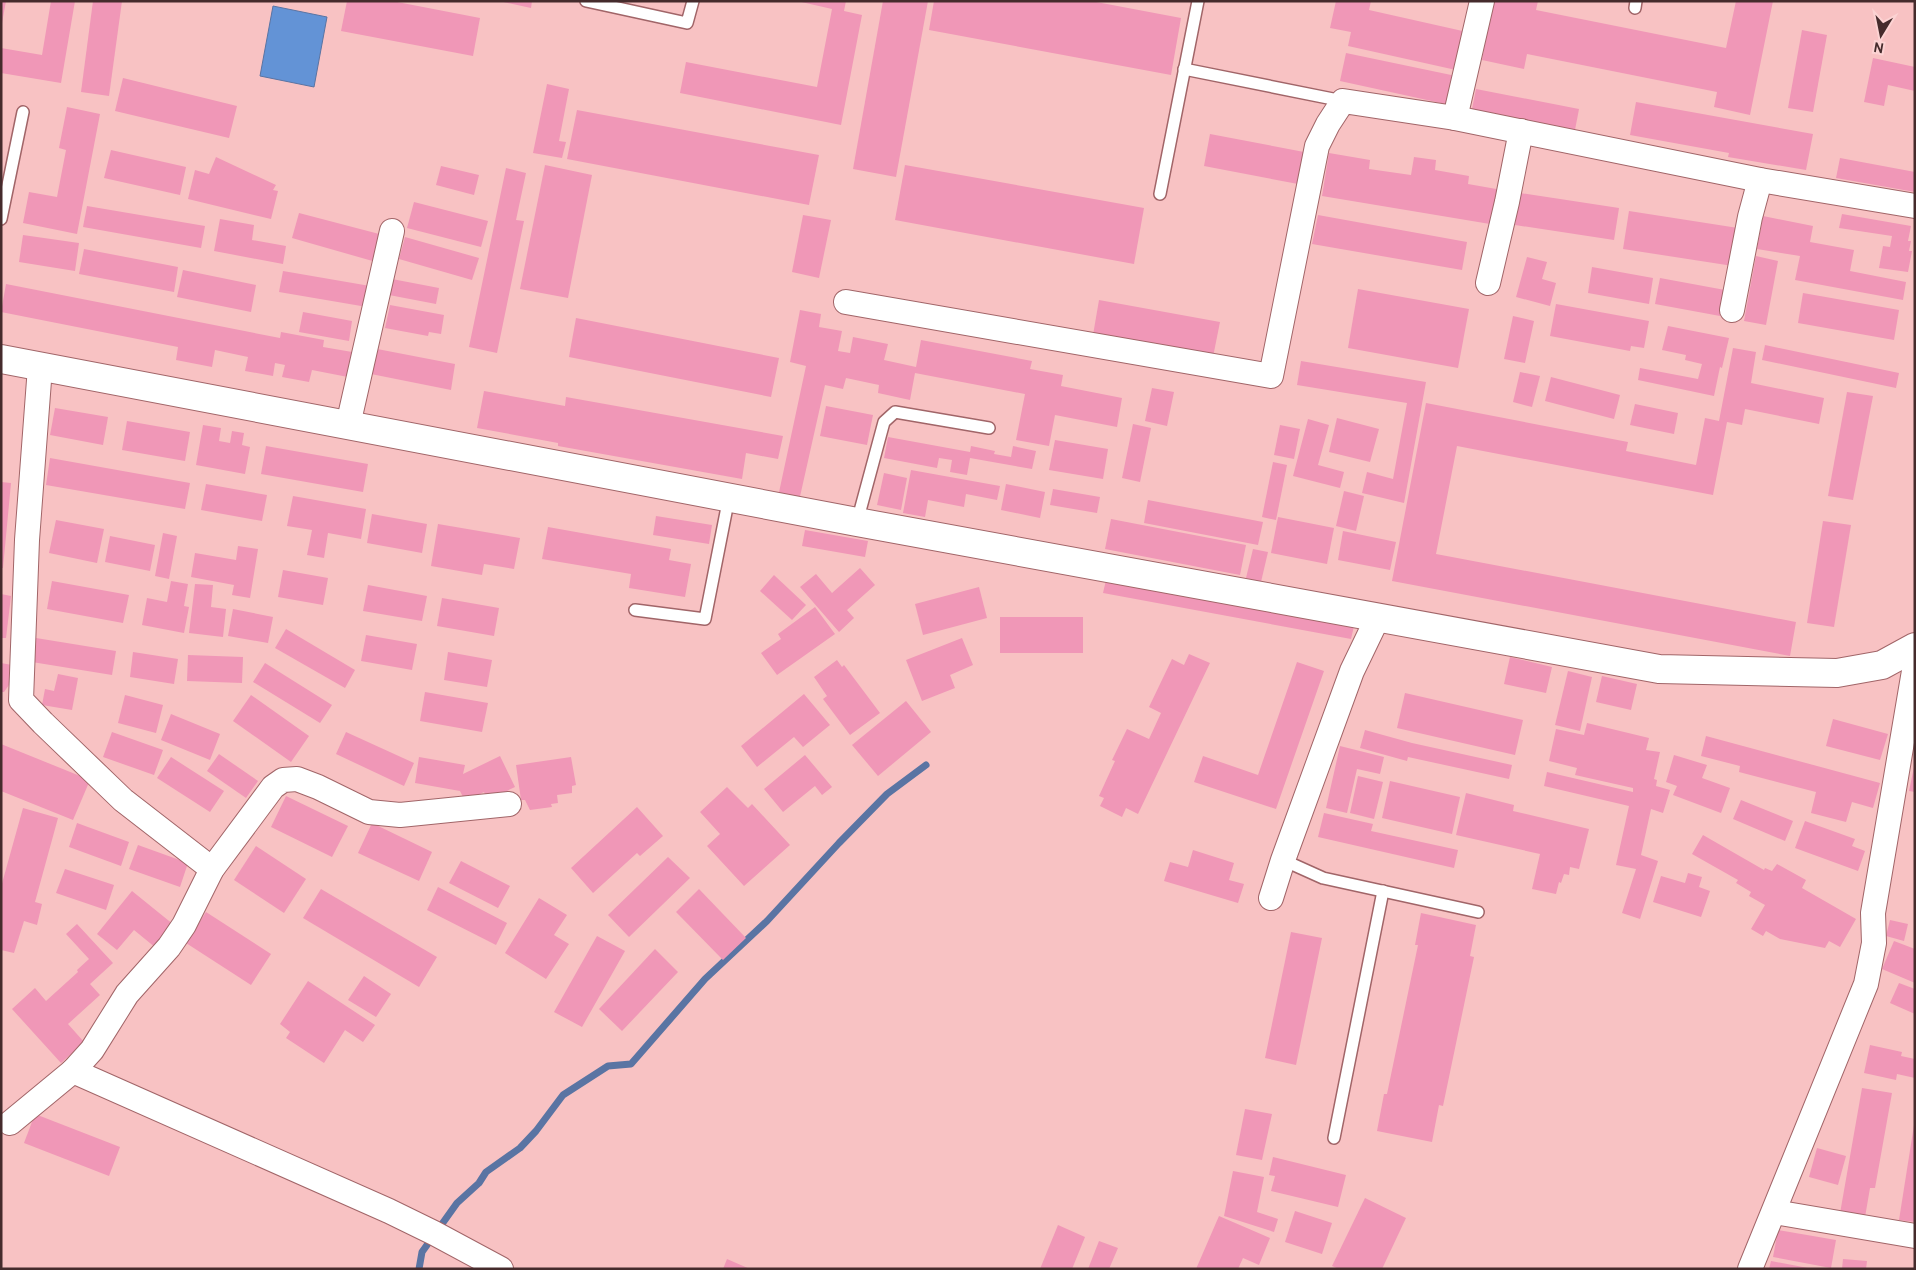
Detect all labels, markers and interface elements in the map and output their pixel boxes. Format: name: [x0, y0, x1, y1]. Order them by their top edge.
north arrow: [1856, 10, 1906, 60]
text: N: [1873, 37, 1885, 56]

